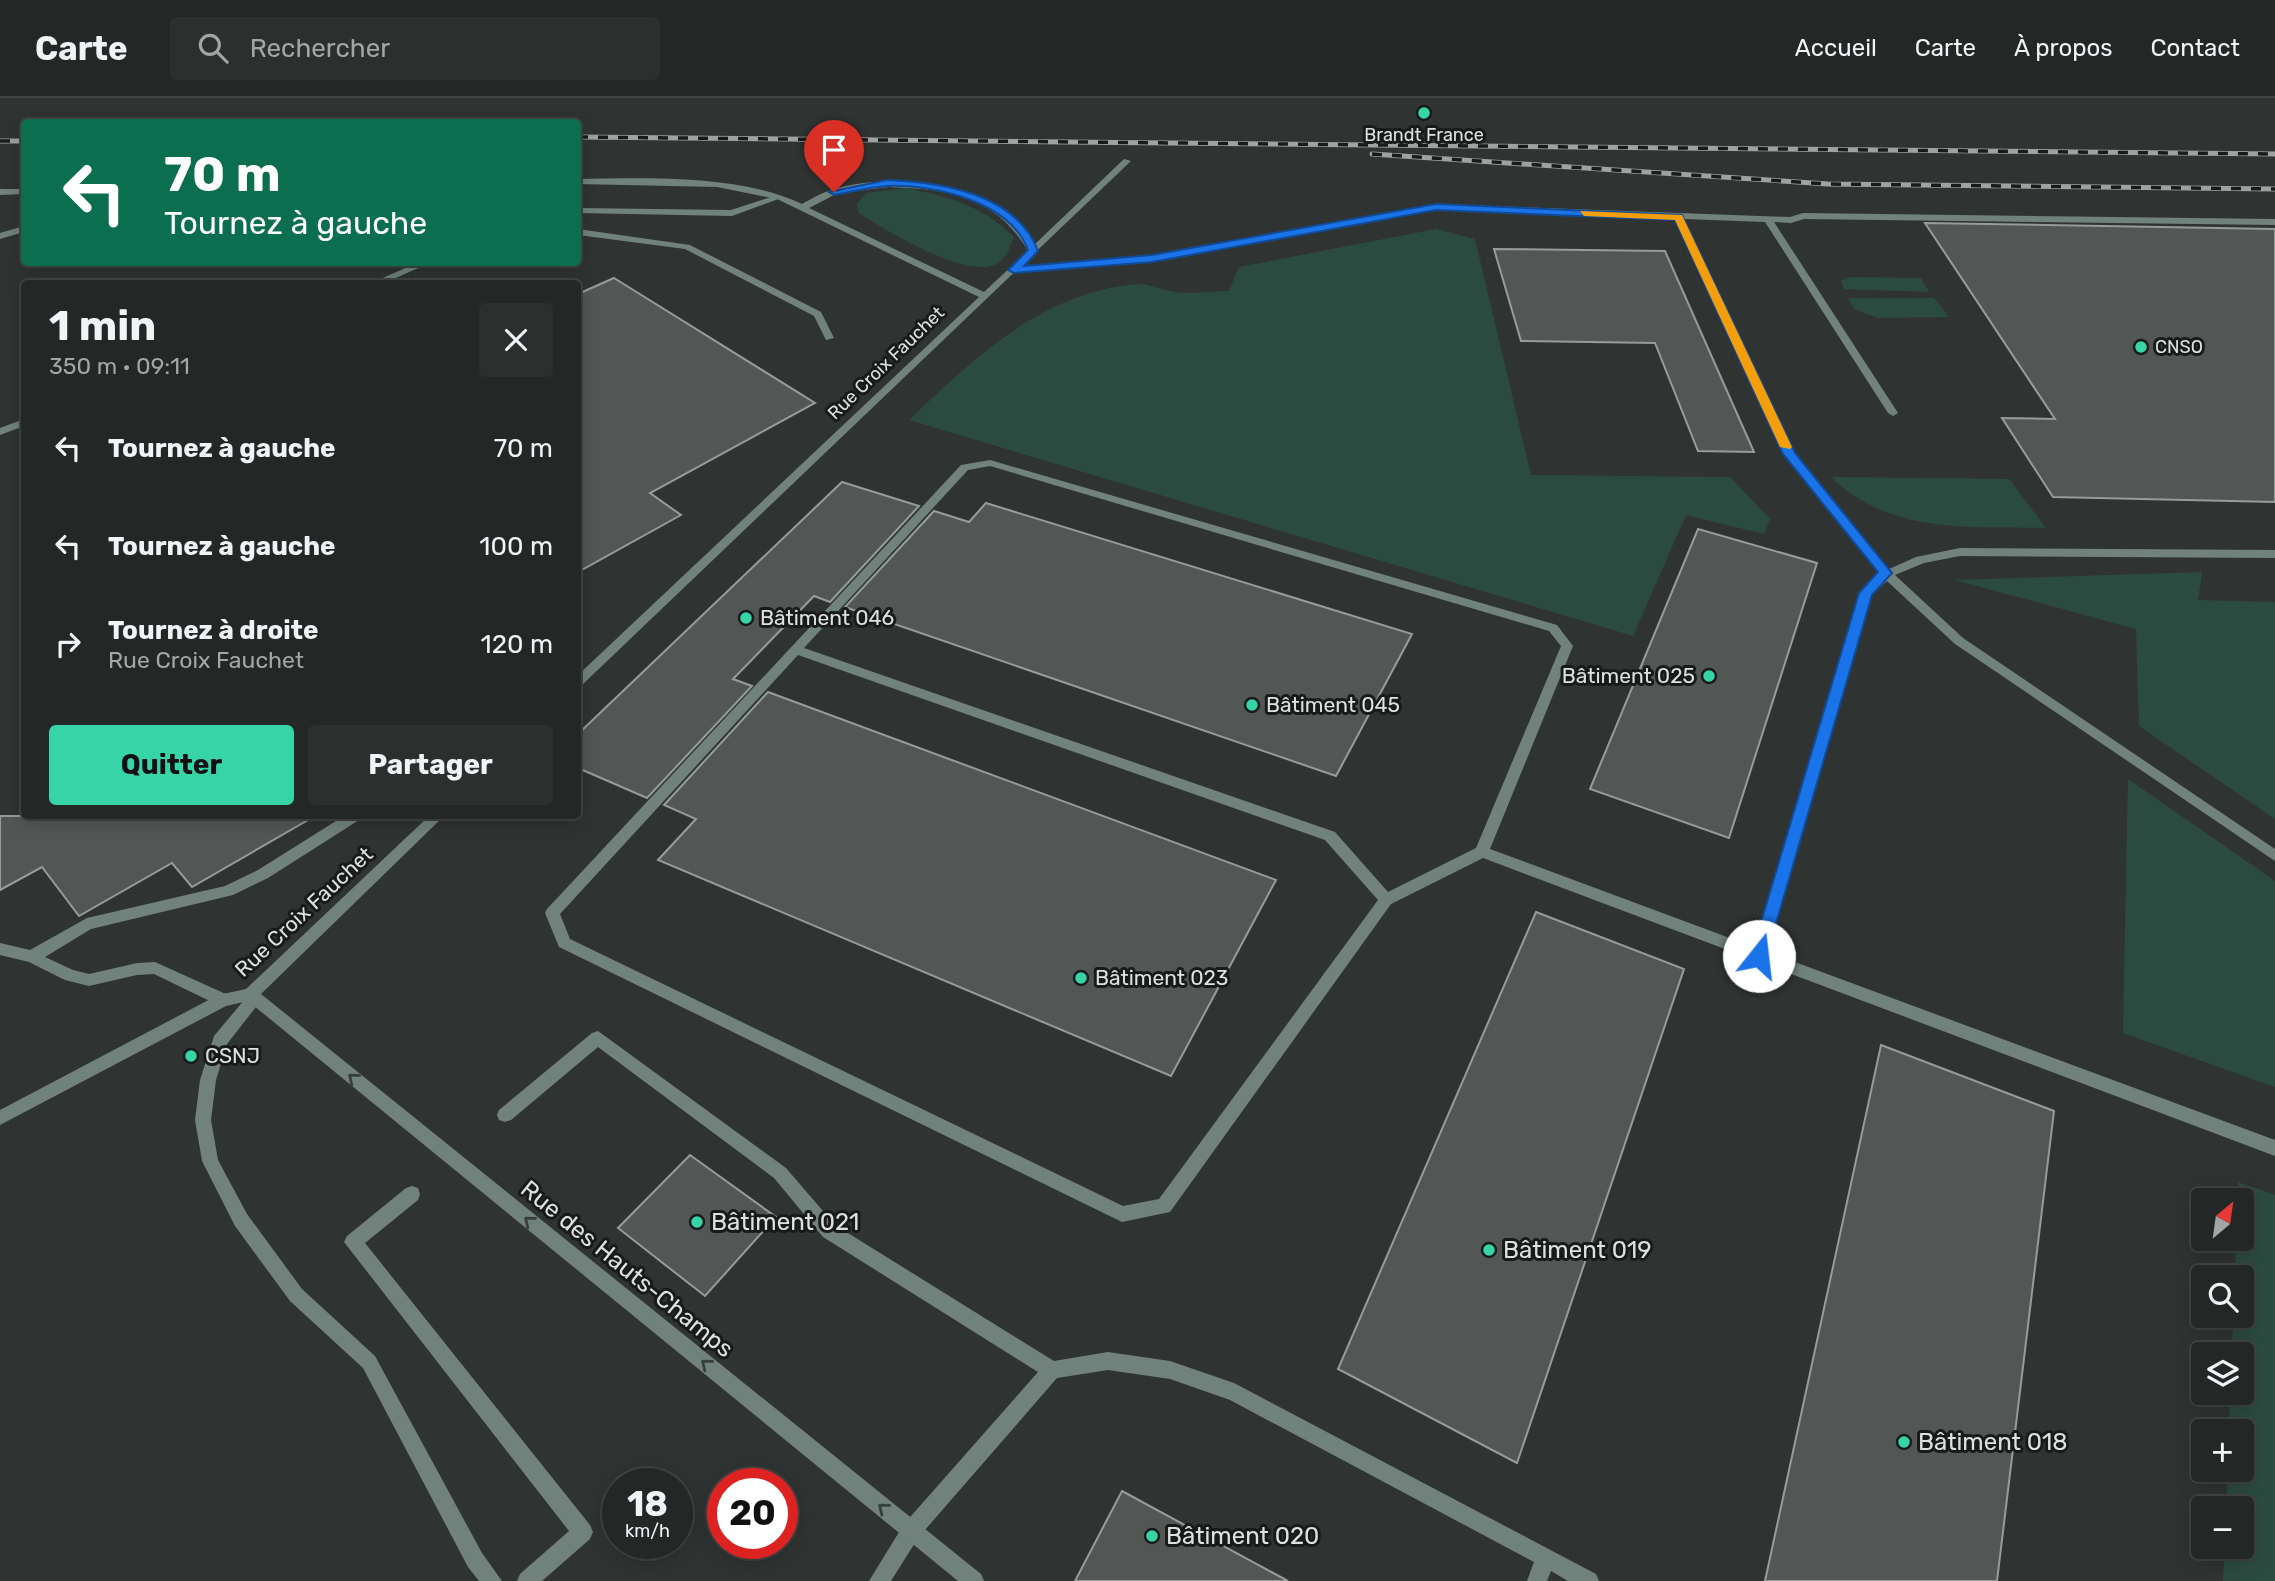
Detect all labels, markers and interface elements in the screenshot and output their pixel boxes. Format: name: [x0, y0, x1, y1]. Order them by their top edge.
search box: [170, 17, 660, 80]
text: Carte: [35, 29, 128, 68]
icon: search: [194, 29, 232, 67]
text: Rechercher: [250, 33, 390, 64]
text: Accueil: [1795, 34, 1877, 62]
text: Carte: [1915, 34, 1976, 62]
text: À propos: [2014, 34, 2113, 62]
text: Contact: [2151, 34, 2240, 62]
marker: Brandt France: [1416, 105, 1432, 121]
pin: [804, 120, 864, 192]
place label: Brandt France: [1364, 124, 1484, 146]
icon: arrive: [815, 131, 853, 169]
text: 70 m: [164, 145, 281, 203]
icon: left: [49, 147, 140, 238]
text: Tournez à gauche: [164, 204, 427, 242]
text: 1 min: [49, 301, 156, 351]
street label: Rue Croix Fauchet: [823, 302, 949, 424]
button: close: [479, 303, 553, 377]
place label: CNSO: [2155, 336, 2203, 358]
marker: CNSO: [2133, 339, 2149, 355]
text: 350 m · 09:11: [49, 352, 190, 380]
icon: left: [49, 429, 87, 467]
text: Tournez à gauche: [108, 433, 336, 464]
text: 70 m: [494, 433, 553, 464]
icon: left: [49, 527, 87, 565]
text: Tournez à gauche: [108, 531, 336, 562]
text: 100 m: [479, 531, 553, 562]
place label: Bâtiment 046: [760, 605, 894, 630]
marker: Bâtiment 046: [738, 610, 754, 626]
text: Tournez à droite: [108, 615, 318, 646]
icon: right: [49, 625, 87, 663]
text: 120 m: [481, 629, 553, 660]
text: Rue Croix Fauchet: [108, 646, 304, 674]
place label: Bâtiment 025: [1562, 663, 1695, 688]
marker: Bâtiment 025: [1701, 668, 1717, 684]
place label: Bâtiment 045: [1266, 692, 1400, 717]
marker: Bâtiment 045: [1244, 697, 1260, 713]
button: Quitter: [49, 725, 294, 805]
button: Partager: [308, 725, 553, 805]
street label: Rue Croix Fauchet: [230, 842, 378, 982]
position arrow: [1722, 919, 1796, 993]
place label: Bâtiment 023: [1095, 965, 1228, 990]
marker: Bâtiment 023: [1073, 970, 1089, 986]
place label: CSNJ: [205, 1043, 260, 1068]
marker: CSNJ: [183, 1048, 199, 1064]
one-way arrow: [348, 1073, 360, 1086]
street label: Rue des Hauts-Champs: [515, 1175, 739, 1363]
north arrow: [2191, 1188, 2254, 1251]
map controls: [2191, 1188, 2254, 1559]
place label: Bâtiment 021: [711, 1208, 859, 1236]
marker: Bâtiment 021: [689, 1214, 705, 1230]
one-way arrow: [525, 1217, 538, 1229]
place label: Bâtiment 019: [1503, 1236, 1652, 1264]
marker: Bâtiment 019: [1481, 1242, 1497, 1258]
button: search: [2191, 1265, 2254, 1328]
button: layers: [2191, 1342, 2254, 1405]
one-way arrow: [702, 1360, 714, 1373]
button: +: [2191, 1419, 2254, 1482]
place label: Bâtiment 018: [1918, 1428, 2068, 1456]
marker: Bâtiment 018: [1896, 1434, 1912, 1450]
speed limit sign: 20: [707, 1468, 798, 1559]
text: 18: [627, 1483, 668, 1525]
button: −: [2191, 1496, 2254, 1559]
one-way arrow: [878, 1503, 890, 1516]
text: km/h: [625, 1520, 670, 1542]
place label: Bâtiment 020: [1166, 1522, 1319, 1550]
marker: Bâtiment 020: [1144, 1528, 1160, 1544]

